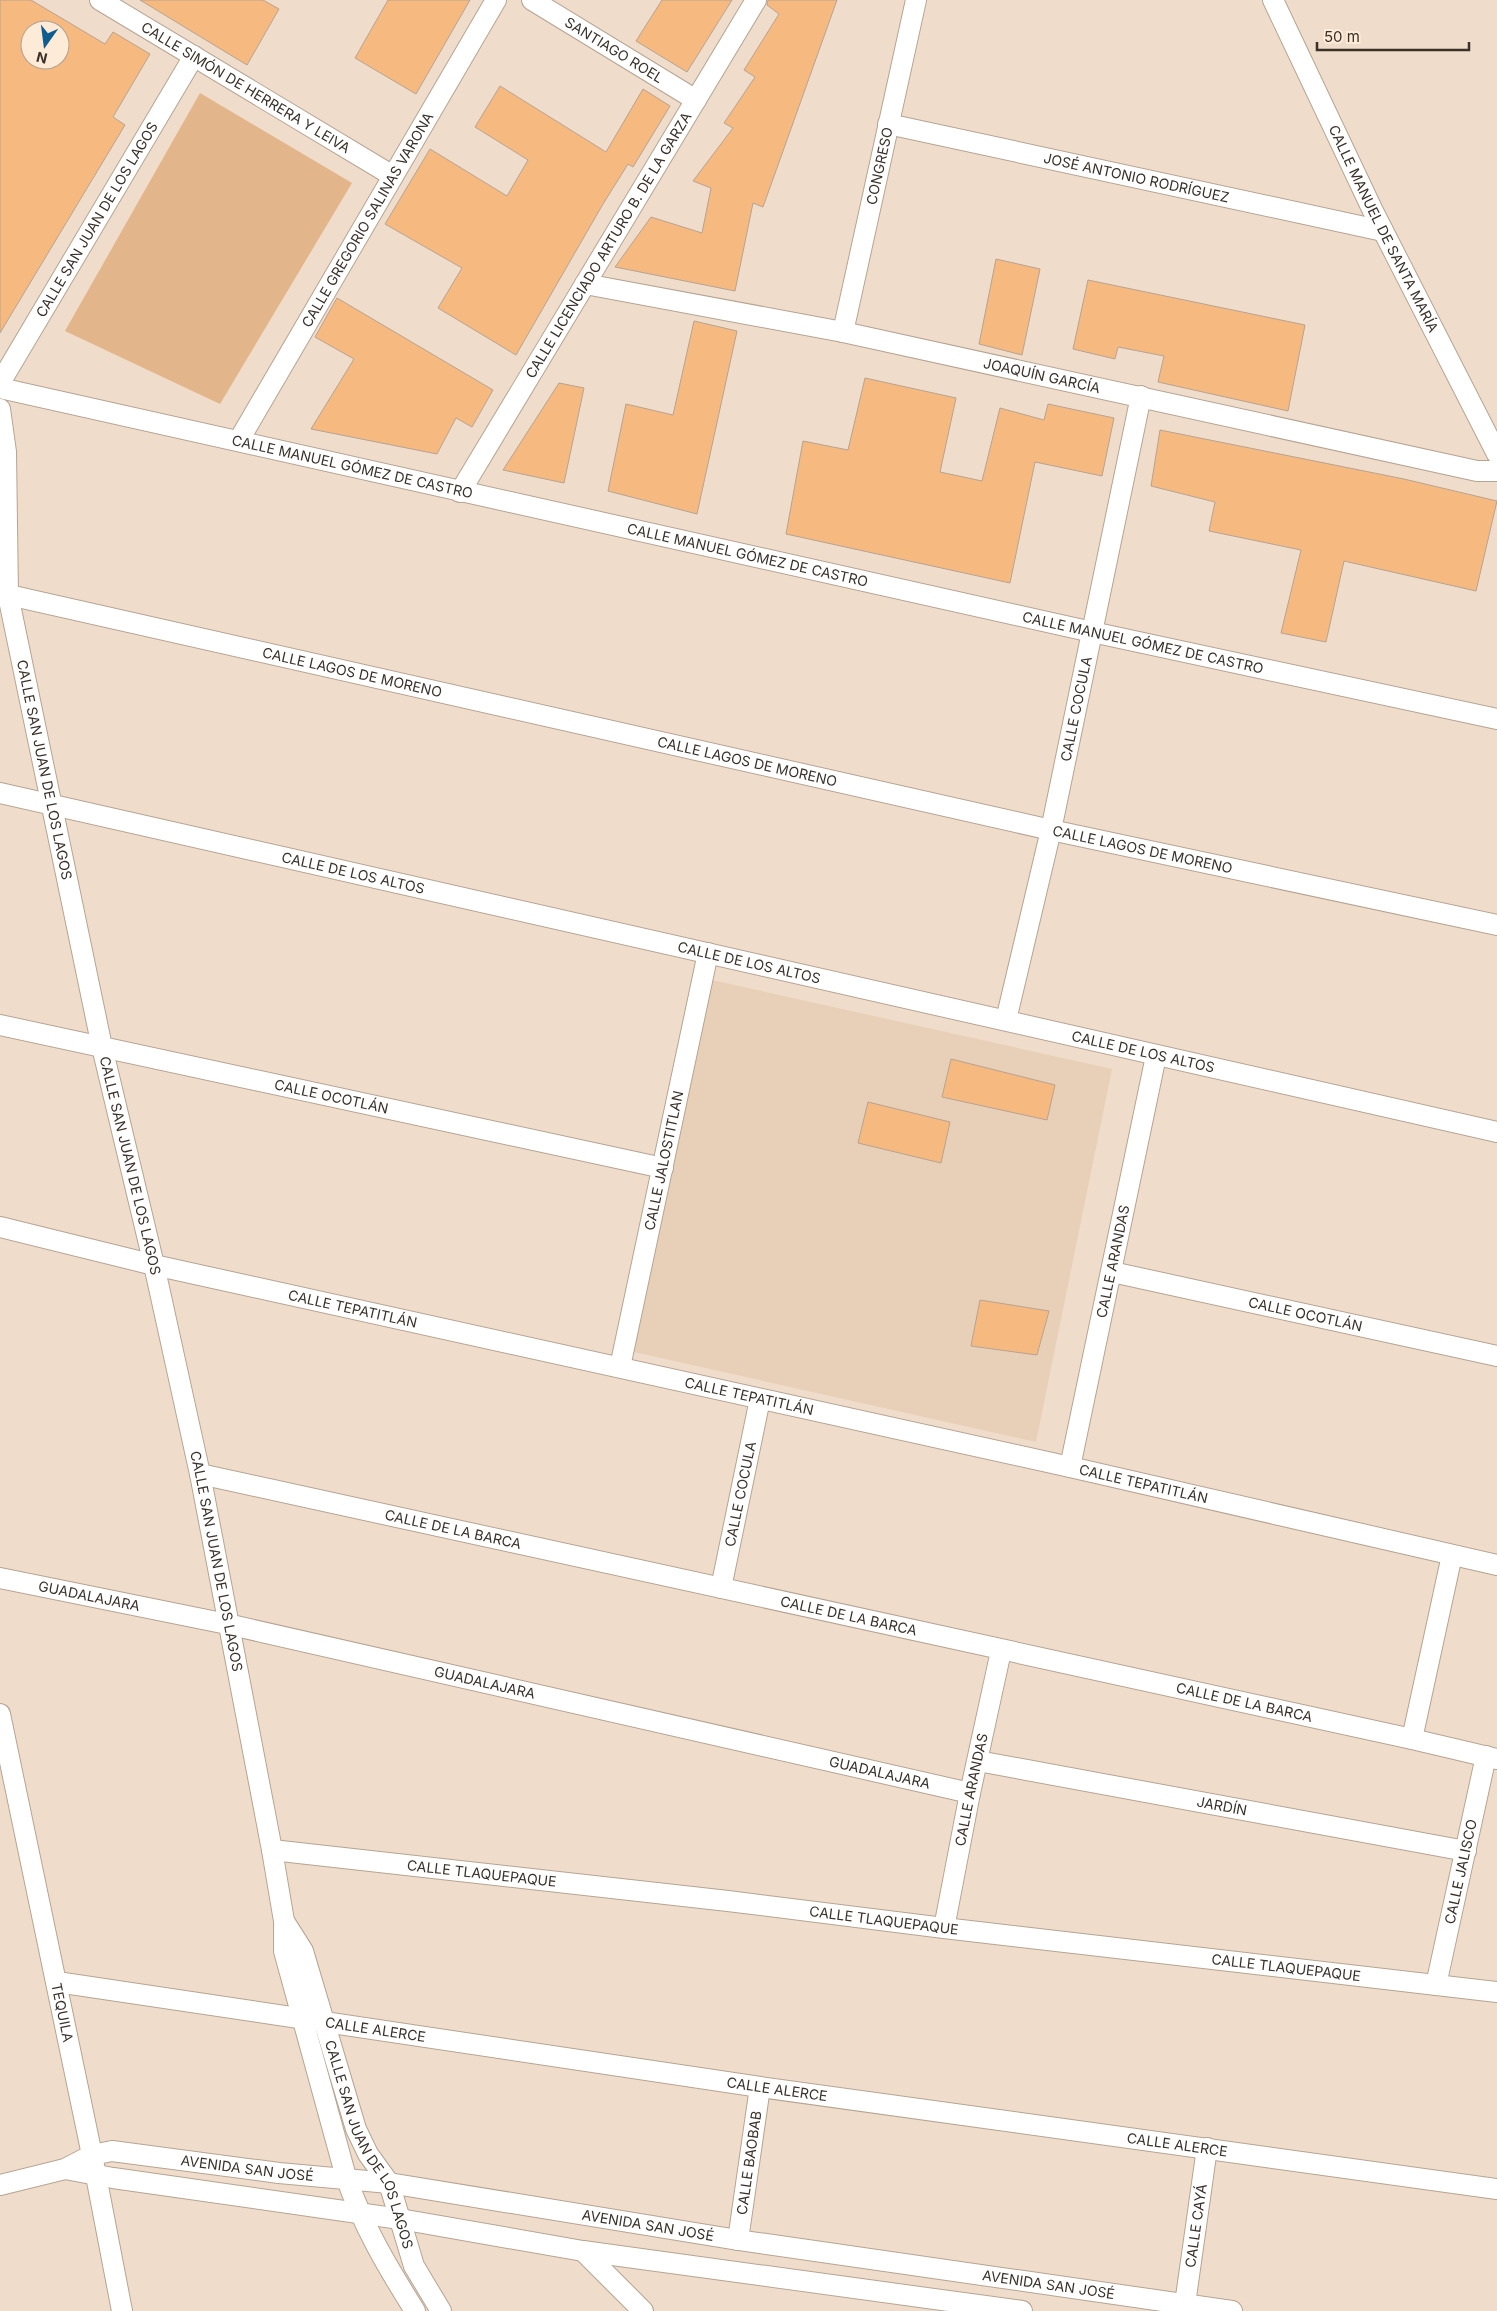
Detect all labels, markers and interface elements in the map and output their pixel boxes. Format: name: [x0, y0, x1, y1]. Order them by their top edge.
street label: SANTIAGO ROEL: [562, 13, 667, 86]
street label: CALLE SIMÓN DE HERRERA Y LEIVA: [138, 18, 354, 157]
north arrow: [20, 20, 70, 70]
scale bar: [1317, 20, 1470, 52]
text: 50 m: [1324, 27, 1360, 46]
text: N: [35, 49, 49, 68]
street label: CALLE GREGORIO SALINAS VARONA: [298, 109, 437, 330]
street label: CALLE LICENCIADO ARTURO B. DE LA GARZA: [522, 109, 695, 381]
street label: CALLE SAN JUAN DE LOS LAGOS: [32, 119, 161, 320]
street label: CALLE MANUEL DE SANTA MARÍA: [1325, 122, 1443, 335]
street label: CONGRESO: [862, 125, 896, 206]
street label: JOSÉ ANTONIO RODRÍGUEZ: [1042, 149, 1231, 205]
street label: JOAQUÍN GARCÍA: [982, 354, 1102, 396]
street label: CALLE MANUEL GÓMEZ DE CASTRO: [230, 431, 474, 501]
street label: CALLE MANUEL GÓMEZ DE CASTRO: [626, 519, 870, 590]
street label: CALLE MANUEL GÓMEZ DE CASTRO: [1021, 608, 1265, 677]
street label: CALLE LAGOS DE MORENO: [261, 643, 444, 700]
street label: CALLE COCULA: [1056, 654, 1095, 763]
street label: CALLE SAN JUAN DE LOS LAGOS: [14, 658, 76, 881]
street label: CALLE LAGOS DE MORENO: [656, 733, 839, 789]
street label: CALLE LAGOS DE MORENO: [1051, 822, 1234, 876]
street label: CALLE DE LOS ALTOS: [280, 848, 426, 897]
street label: CALLE DE LOS ALTOS: [676, 938, 822, 987]
street label: CALLE DE LOS ALTOS: [1070, 1027, 1216, 1076]
street label: CALLE SAN JUAN DE LOS LAGOS: [96, 1054, 165, 1276]
street label: CALLE OCOTLÁN: [273, 1075, 390, 1117]
street label: CALLE JALOSTITLAN: [640, 1089, 687, 1232]
street label: CALLE ARANDAS: [1092, 1203, 1133, 1319]
street label: CALLE TEPATITLÁN: [287, 1286, 419, 1331]
street label: CALLE OCOTLÁN: [1247, 1293, 1364, 1334]
street label: CALLE TEPATITLÁN: [683, 1373, 815, 1418]
street label: CALLE COCULA: [721, 1439, 759, 1548]
street label: CALLE SAN JUAN DE LOS LAGOS: [187, 1449, 247, 1673]
street label: CALLE TEPATITLÁN: [1077, 1460, 1210, 1506]
street label: CALLE DE LA BARCA: [383, 1506, 523, 1552]
street label: GUADALAJARA: [37, 1577, 142, 1614]
street label: CALLE DE LA BARCA: [779, 1592, 919, 1639]
street label: GUADALAJARA: [433, 1662, 537, 1702]
street label: CALLE DE LA BARCA: [1175, 1679, 1315, 1725]
street label: CALLE ARANDAS: [951, 1731, 991, 1848]
street label: GUADALAJARA: [828, 1752, 932, 1792]
street label: JARDÍN: [1195, 1793, 1249, 1818]
street label: CALLE JALISCO: [1441, 1818, 1480, 1926]
street label: CALLE TLAQUEPAQUE: [406, 1856, 557, 1890]
street label: CALLE TLAQUEPAQUE: [808, 1902, 960, 1938]
street label: CALLE TLAQUEPAQUE: [1211, 1950, 1362, 1984]
street label: TEQUILA: [48, 1981, 77, 2044]
street label: CALLE ALERCE: [324, 2013, 427, 2045]
street label: CALLE SAN JUAN DE LOS LAGOS: [322, 2038, 417, 2251]
street label: CALLE ALERCE: [726, 2073, 829, 2104]
street label: CALLE BAOBAB: [733, 2110, 764, 2216]
street label: CALLE ALERCE: [1126, 2129, 1229, 2160]
street label: AVENIDA SAN JOSÉ: [180, 2151, 314, 2184]
street label: CALLE CAYÁ: [1181, 2182, 1210, 2269]
street label: AVENIDA SAN JOSÉ: [581, 2206, 715, 2244]
street label: AVENIDA SAN JOSÉ: [981, 2266, 1116, 2302]

